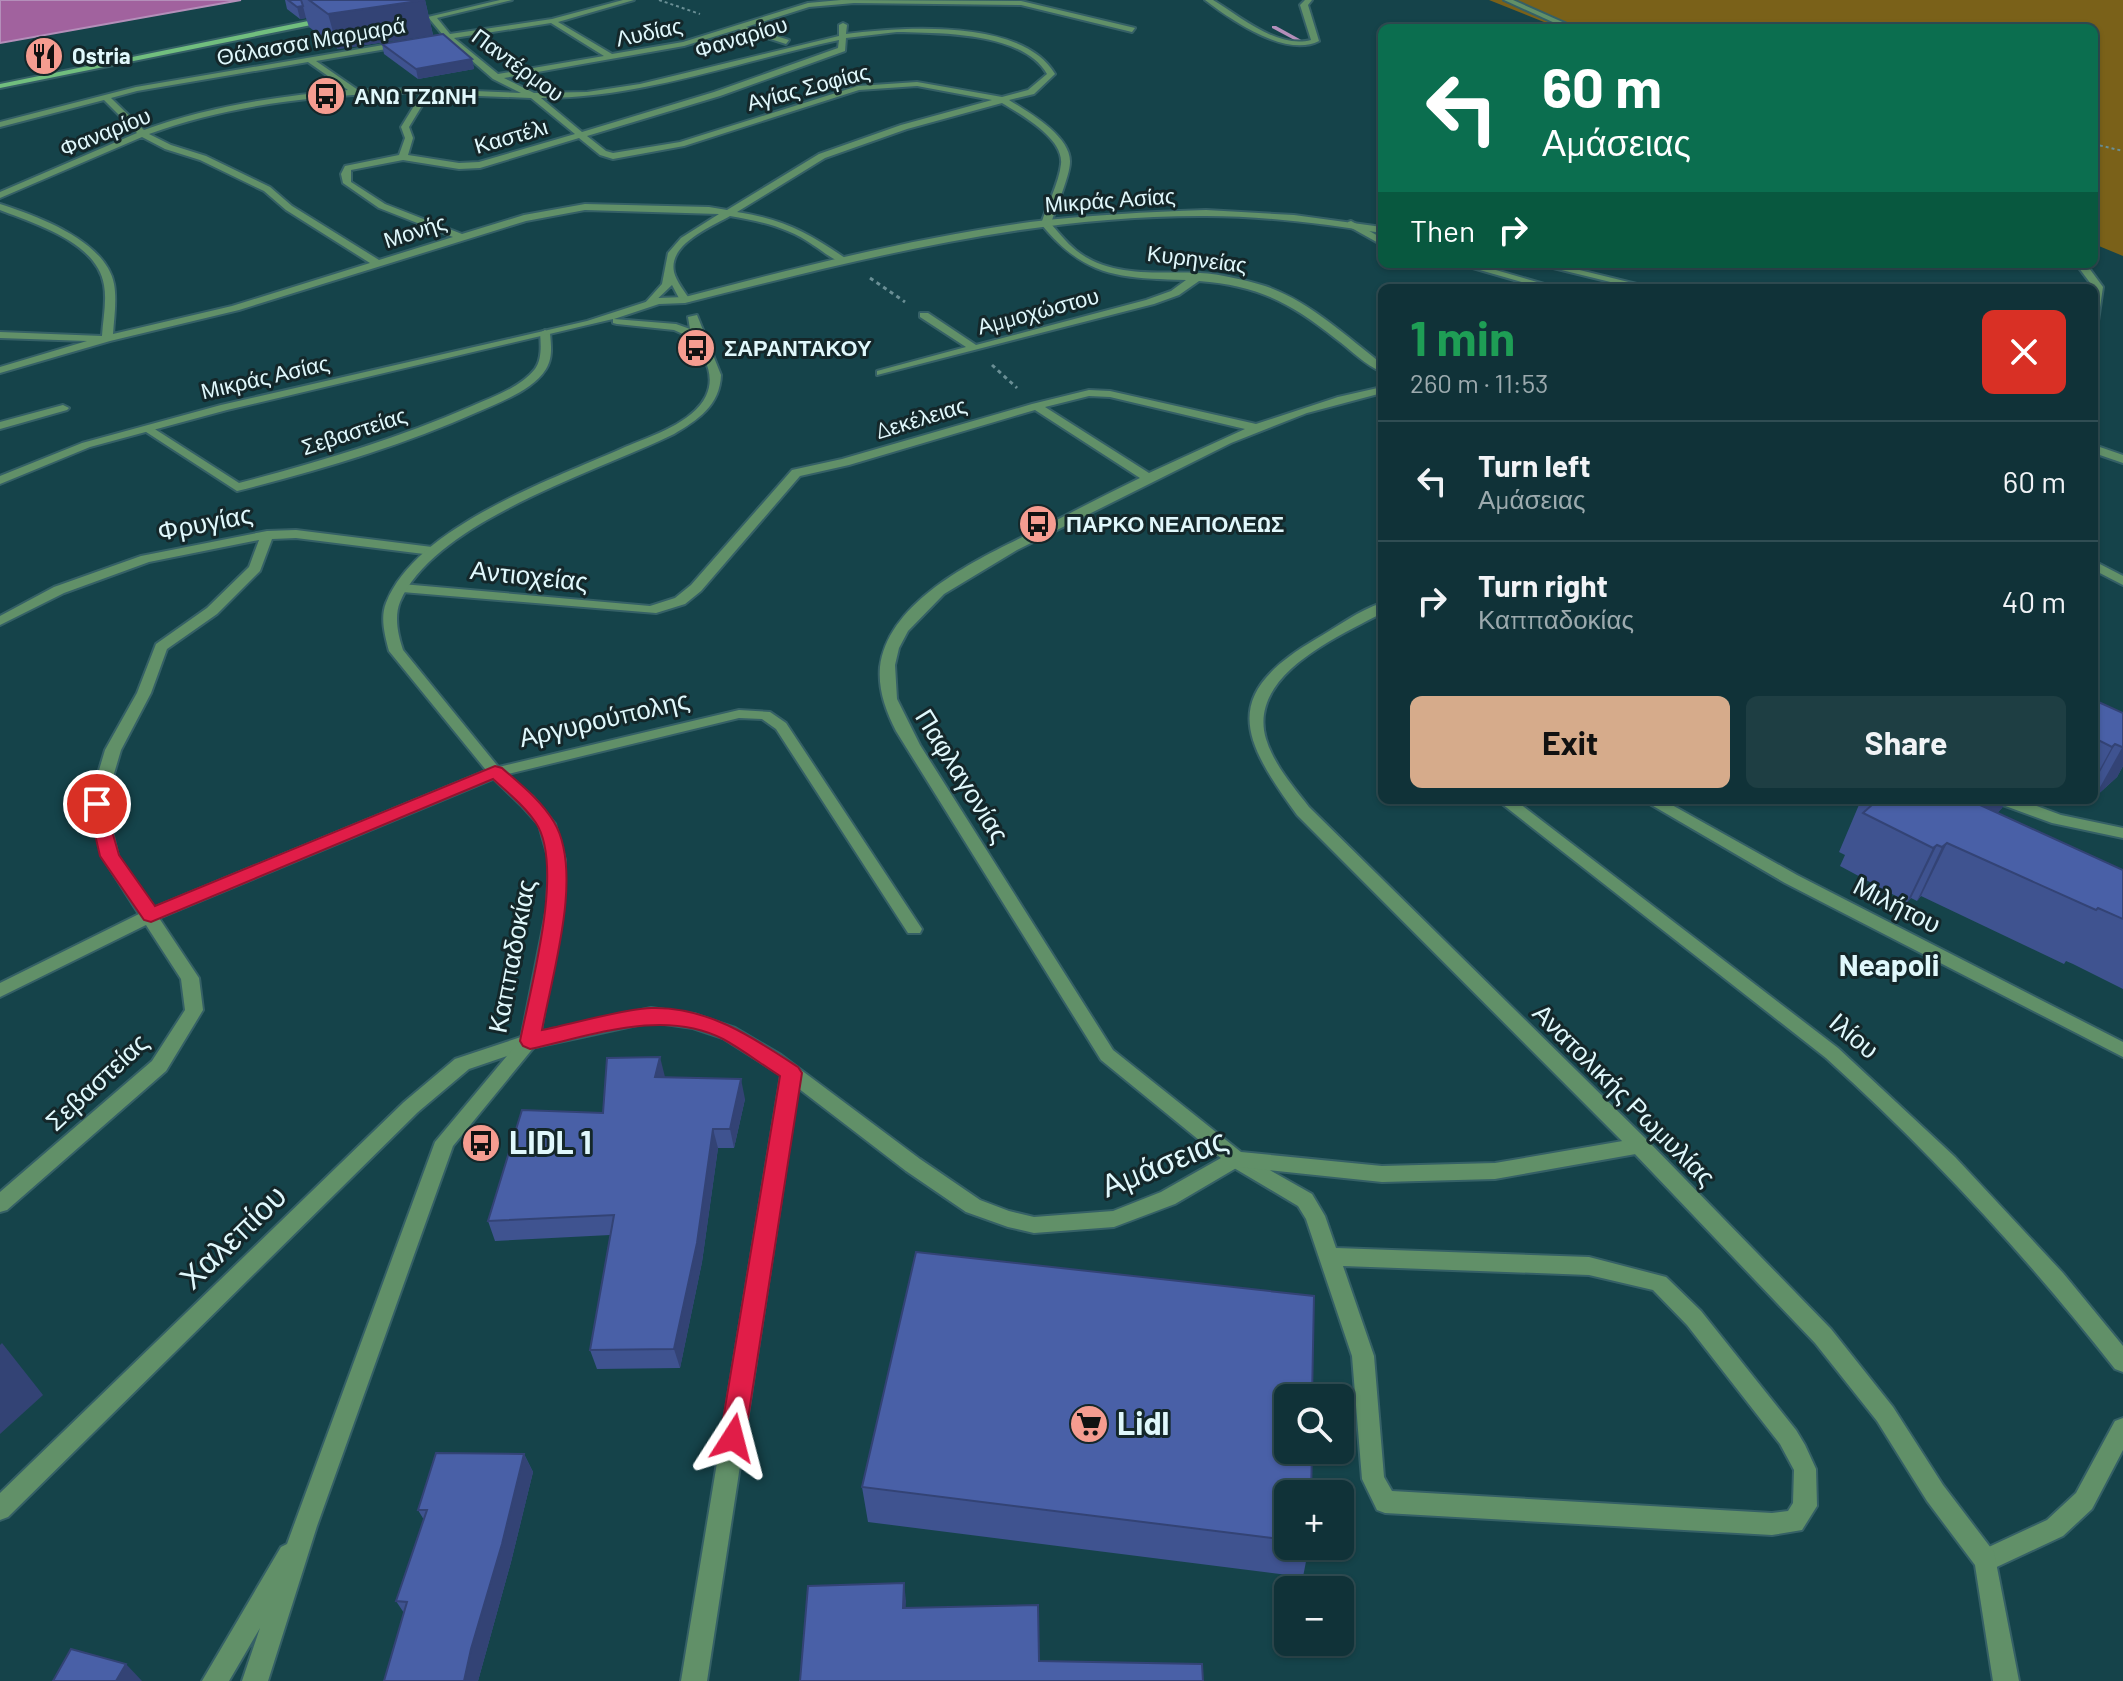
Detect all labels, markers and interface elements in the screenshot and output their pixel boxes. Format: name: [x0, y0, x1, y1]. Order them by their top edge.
street label: Φαναρίου: [691, 10, 791, 63]
street label: Θάλασσα Μαρμαρά: [215, 11, 408, 70]
street label: Λυδίας: [613, 11, 684, 51]
street label: Παντέρμου: [467, 22, 569, 107]
restaurant icon: Ostria: [23, 35, 65, 77]
place label: Ostria: [72, 42, 131, 68]
text: 60 m: [1542, 52, 1662, 119]
icon: left: [1410, 56, 1514, 160]
street label: Αγίας Σοφίας: [743, 57, 872, 116]
bus stop icon: ΑΝΩ ΤΖΩΝΗ: [305, 75, 347, 117]
place label: ΑΝΩ ΤΖΩΝΗ: [354, 82, 477, 108]
street label: Φαναρίου: [55, 101, 154, 162]
street label: Καστέλι: [471, 112, 551, 158]
text: Αμάσειας: [1542, 120, 1691, 163]
street label: Μικράς Ασίας: [1044, 181, 1176, 218]
street label: Μονής: [380, 208, 450, 253]
icon: right: [1491, 208, 1535, 252]
text: Then: [1410, 212, 1475, 248]
street label: Κυρηνείας: [1146, 239, 1249, 278]
street label: Αμμοχώστου: [974, 281, 1102, 340]
text: 1 min: [1410, 308, 1515, 366]
button: close: [1982, 310, 2066, 394]
bus stop icon: ΣΑΡΑΝΤΑΚΟΥ: [675, 327, 717, 369]
place label: ΣΑΡΑΝΤΑΚΟΥ: [724, 334, 872, 360]
street label: Μικράς Ασίας: [198, 349, 332, 404]
text: 260 m · 11:53: [1410, 367, 1548, 398]
street label: Δεκέλειας: [872, 391, 969, 443]
street label: Σεβαστείας: [298, 401, 410, 460]
text: Turn left: [1478, 447, 1591, 483]
icon: left: [1410, 459, 1454, 503]
text: 60 m: [2003, 463, 2066, 499]
text: Αμάσειας: [1478, 483, 1586, 514]
street label: Φρυγίας: [155, 497, 255, 546]
bus stop icon: ΠΑΡΚΟ ΝΕΑΠΟΛΕΩΣ: [1017, 503, 1059, 545]
place label: ΠΑΡΚΟ ΝΕΑΠΟΛΕΩΣ: [1066, 510, 1284, 536]
street label: Αντιοχείας: [469, 553, 590, 596]
text: Turn right: [1478, 567, 1608, 603]
icon: right: [1410, 579, 1454, 623]
text: 40 m: [2002, 583, 2066, 619]
text: Καππαδοκίας: [1478, 603, 1634, 634]
street label: Αργυρούπολης: [516, 683, 692, 752]
button: Exit: [1410, 696, 1730, 788]
button: Share: [1746, 696, 2066, 788]
street label: Παφλαγονίας: [910, 703, 1017, 848]
pin: [63, 770, 131, 838]
icon: arrive: [75, 782, 119, 826]
street label: Μιλήτου: [1849, 869, 1946, 939]
street label: Καππαδοκίας: [480, 876, 541, 1035]
district label: Neapoli: [1839, 946, 1939, 982]
street label: Ανατολικής Ρωμυλίας: [1527, 996, 1723, 1192]
street label: Ιλίου: [1824, 1005, 1886, 1064]
street label: Σεβαστείας: [38, 1026, 154, 1136]
street label: Αμάσειας: [1095, 1119, 1232, 1204]
bus stop icon: LIDL 1: [460, 1122, 502, 1164]
place label: LIDL 1: [509, 1122, 592, 1160]
street label: Χαλεπίου: [171, 1176, 293, 1295]
map controls: [1274, 1384, 1354, 1656]
button: search: [1274, 1384, 1354, 1464]
position arrow: [691, 1396, 775, 1480]
supermarket icon: Lidl: [1068, 1403, 1110, 1445]
place label: Lidl: [1117, 1403, 1169, 1441]
button: +: [1274, 1480, 1354, 1560]
button: −: [1274, 1576, 1354, 1656]

